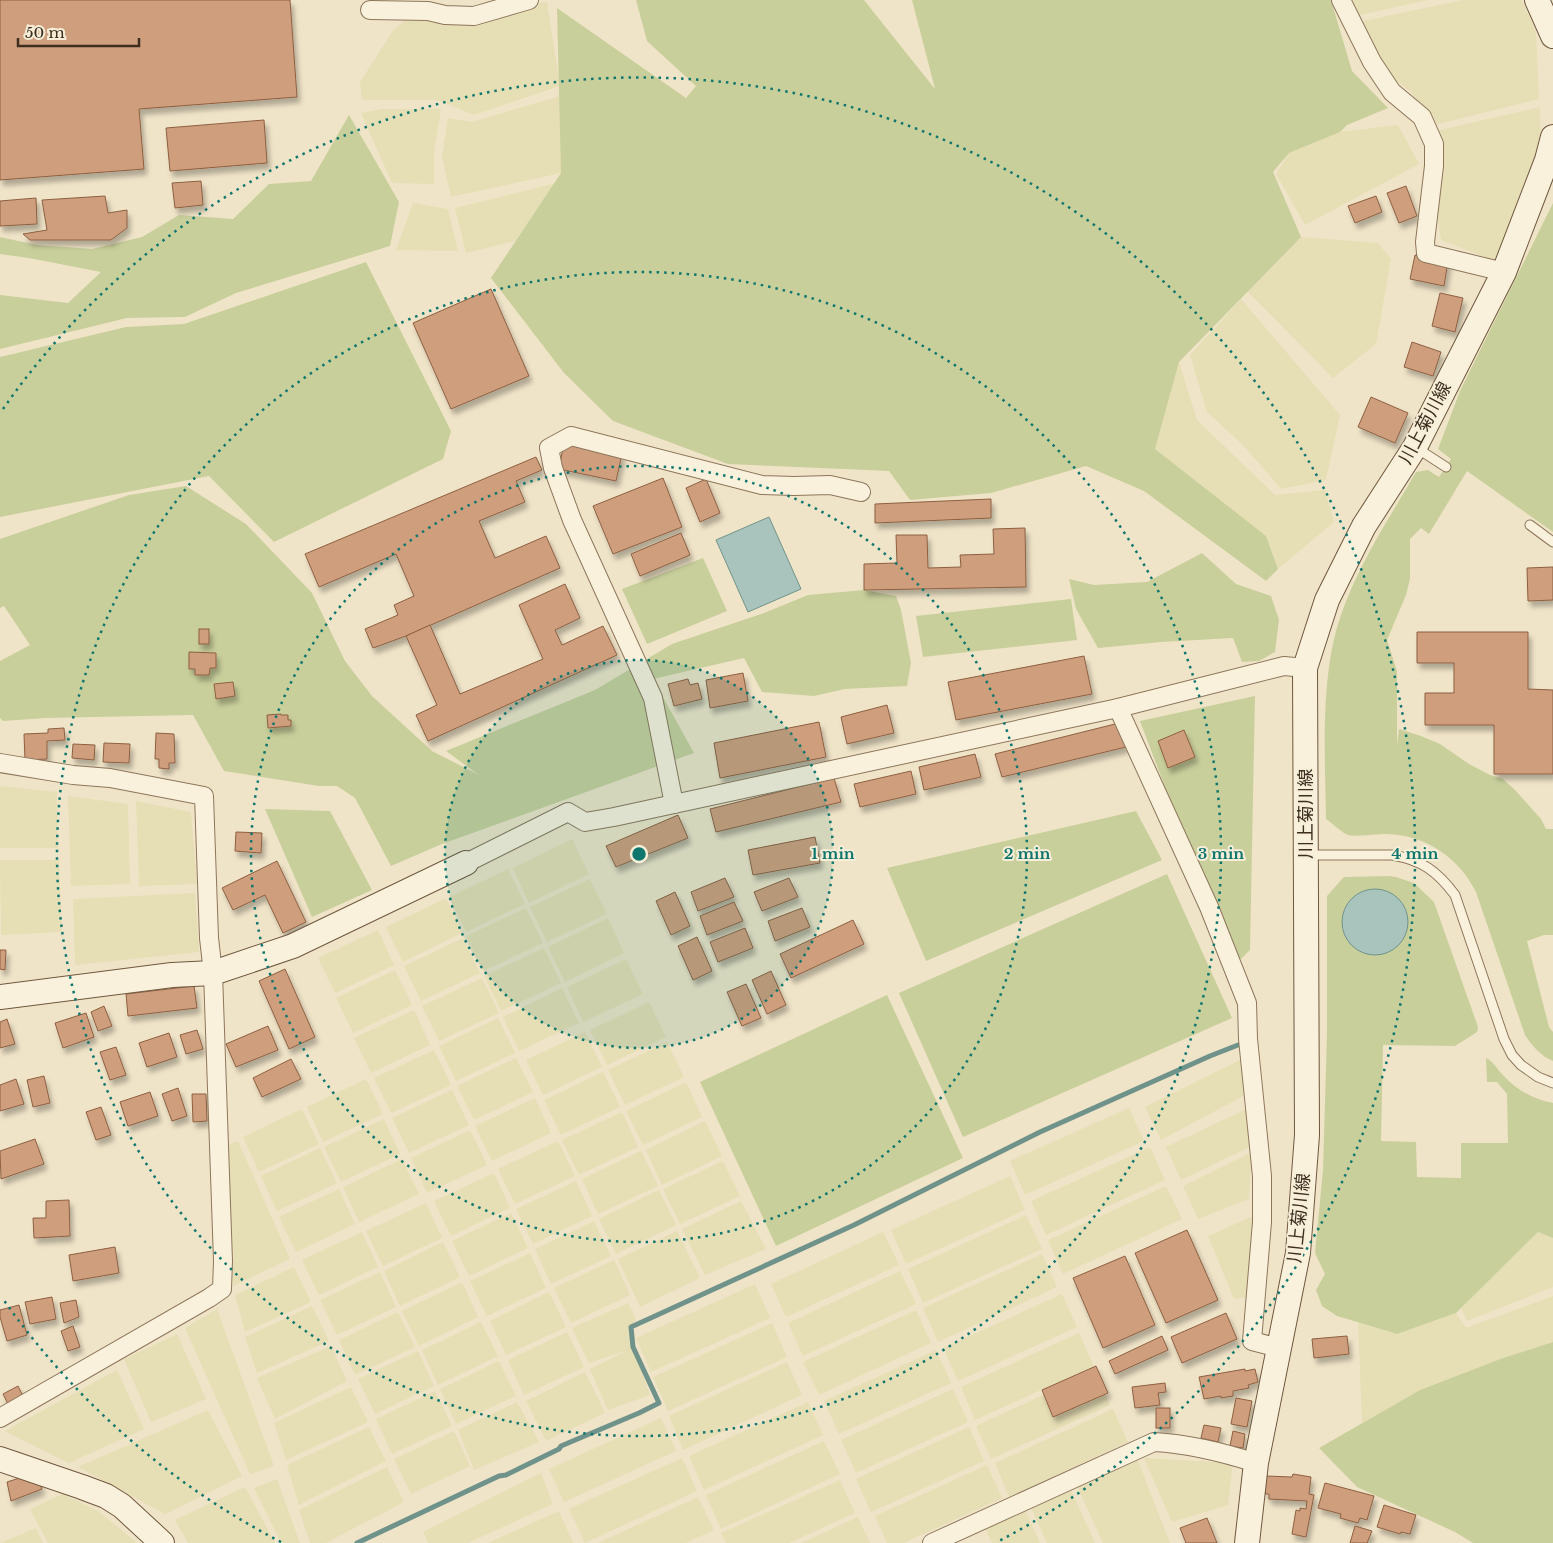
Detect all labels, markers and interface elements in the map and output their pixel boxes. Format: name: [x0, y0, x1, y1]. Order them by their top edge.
scale bar: [18, 15, 139, 47]
text: 50 m: [25, 23, 65, 42]
street label: 川上菊川線: [1394, 378, 1456, 468]
street label: 川上菊川線: [1295, 769, 1317, 859]
text: 1 min: [811, 844, 855, 863]
text: 2 min: [1004, 844, 1050, 863]
text: 3 min: [1198, 844, 1244, 863]
text: 4 min: [1392, 844, 1439, 863]
centre of rings: [630, 845, 648, 863]
street label: 川上菊川線: [1283, 1172, 1315, 1264]

